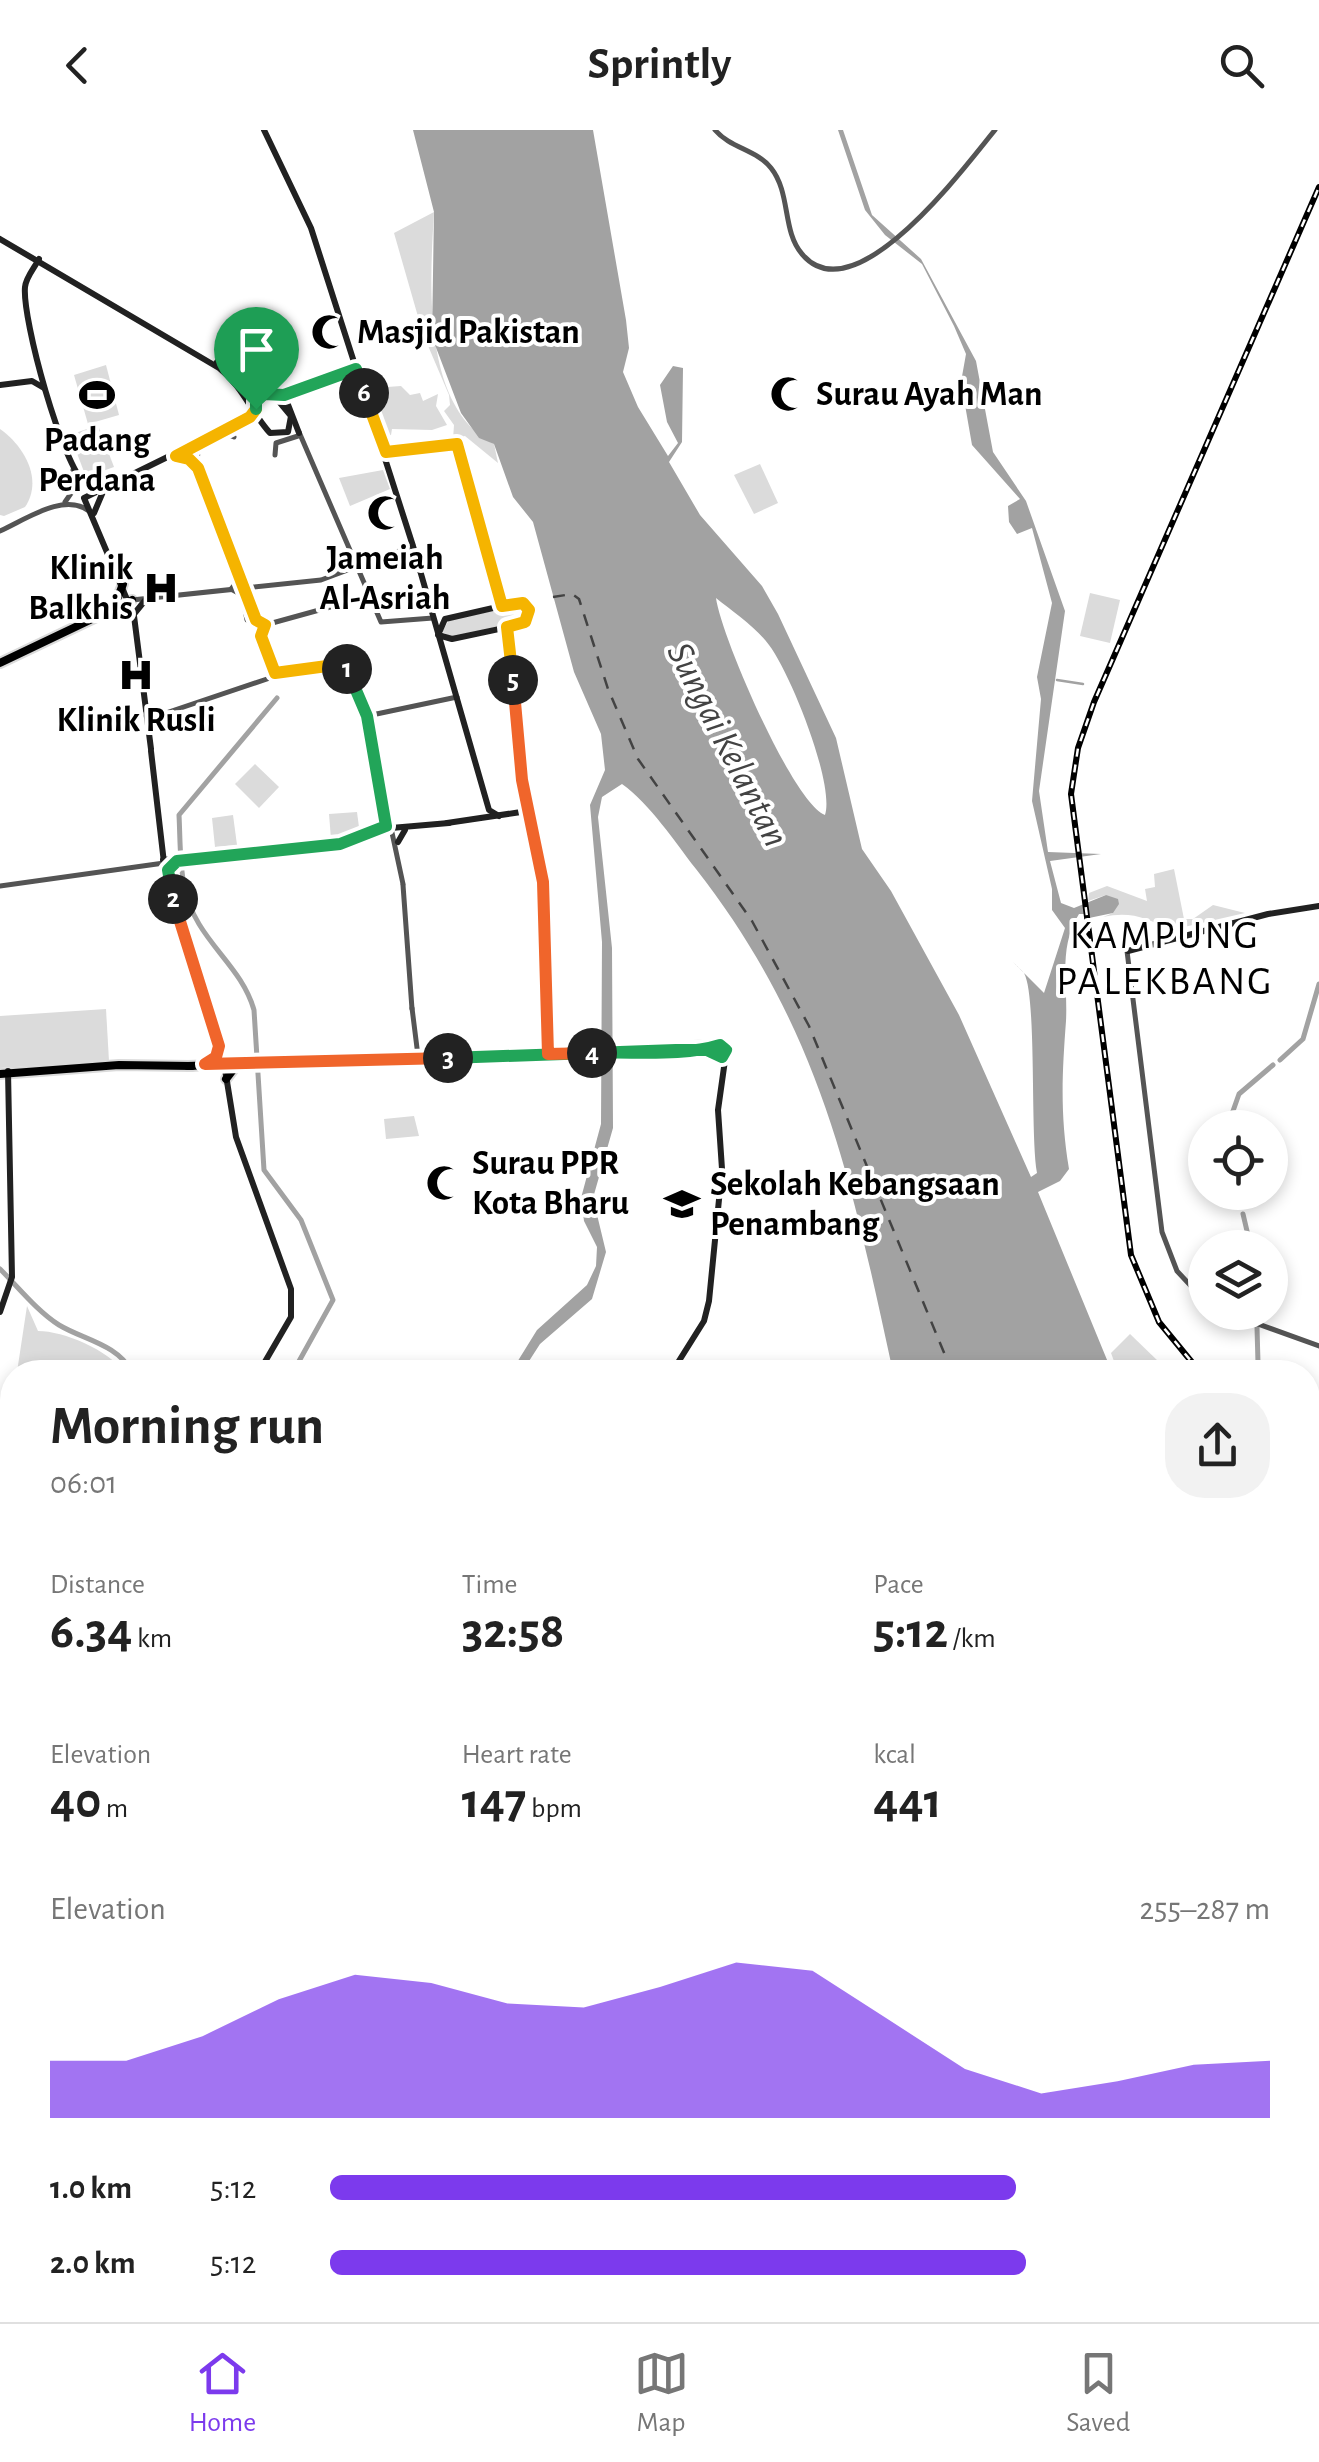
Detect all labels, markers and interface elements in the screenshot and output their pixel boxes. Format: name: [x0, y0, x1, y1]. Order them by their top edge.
icon: back: [50, 38, 105, 93]
icon: search: [1214, 38, 1269, 93]
text: Sprintly: [588, 42, 731, 87]
pin: [214, 307, 299, 410]
mosque icon: Masjid Pakistan: [310, 313, 348, 351]
place label: Masjid Pakistan: [357, 315, 580, 350]
icon: arrive: [229, 322, 284, 377]
pin: 6: [339, 368, 389, 418]
mosque icon: Surau Ayah Man: [769, 375, 807, 413]
sports icon: Padang Perdana: [78, 376, 116, 414]
place label: Surau Ayah Man: [816, 377, 1043, 412]
text: 6: [357, 379, 371, 407]
place label: Padang Perdana: [38, 423, 156, 498]
mosque icon: Jameiah Al-Asriah: [366, 494, 404, 532]
place label: Jameiah Al-Asriah: [320, 541, 450, 616]
place label: Klinik Balkhis: [28, 551, 134, 626]
hospital icon: Klinik Balkhis: [142, 569, 180, 607]
water label: Sungai Kelantan: [659, 637, 795, 853]
pin: 1: [322, 644, 372, 694]
text: 1: [342, 655, 352, 683]
pin: 5: [488, 655, 538, 705]
hospital icon: Klinik Rusli: [117, 656, 155, 694]
text: 5: [507, 666, 519, 694]
place label: Klinik Rusli: [56, 703, 216, 738]
pin: 2: [148, 874, 198, 924]
text: 2: [166, 885, 180, 913]
district label: KAMPUNG PALEKBANG: [1056, 916, 1274, 1002]
pin: 4: [567, 1028, 617, 1078]
pin: 3: [423, 1033, 473, 1083]
text: 4: [585, 1039, 599, 1067]
text: 3: [442, 1044, 454, 1072]
map controls: [1188, 1110, 1288, 1330]
button: locate: [1188, 1110, 1288, 1210]
place label: Surau PPR Kota Bharu: [472, 1146, 629, 1221]
mosque icon: Surau PPR Kota Bharu: [425, 1164, 463, 1202]
place label: Sekolah Kebangsaan Penambang: [710, 1167, 1000, 1242]
school or university icon: Sekolah Kebangsaan Penambang: [663, 1185, 701, 1223]
button: layers: [1188, 1230, 1288, 1330]
button: share: [1165, 1393, 1270, 1498]
text: Morning run: [50, 1399, 324, 1454]
text: 06:01: [50, 1467, 117, 1499]
text: Distance: [50, 1571, 145, 1599]
text: Time: [462, 1571, 517, 1599]
text: Pace: [873, 1571, 924, 1599]
text: 6.34: [50, 1607, 132, 1657]
text: 32:58: [462, 1607, 564, 1657]
text: 5:12: [873, 1607, 948, 1657]
text: km: [132, 1625, 172, 1653]
text: /km: [948, 1625, 996, 1653]
text: Elevation: [50, 1741, 151, 1769]
text: Heart rate: [462, 1741, 572, 1769]
text: kcal: [873, 1741, 916, 1769]
text: 40: [50, 1777, 101, 1827]
text: 147: [462, 1777, 526, 1827]
text: 441: [873, 1777, 942, 1827]
text: m: [101, 1795, 128, 1823]
text: bpm: [526, 1795, 582, 1823]
text: Elevation: [50, 1893, 166, 1925]
text: 255–287 m: [1140, 1893, 1270, 1925]
text: 1.0 km: [50, 2172, 132, 2204]
text: 5:12: [210, 2172, 256, 2204]
text: 2.0 km: [50, 2247, 136, 2279]
text: 5:12: [210, 2247, 256, 2279]
tab: Home: [189, 2346, 256, 2440]
tab: Map: [634, 2346, 689, 2440]
tab: Saved: [1066, 2346, 1130, 2440]

